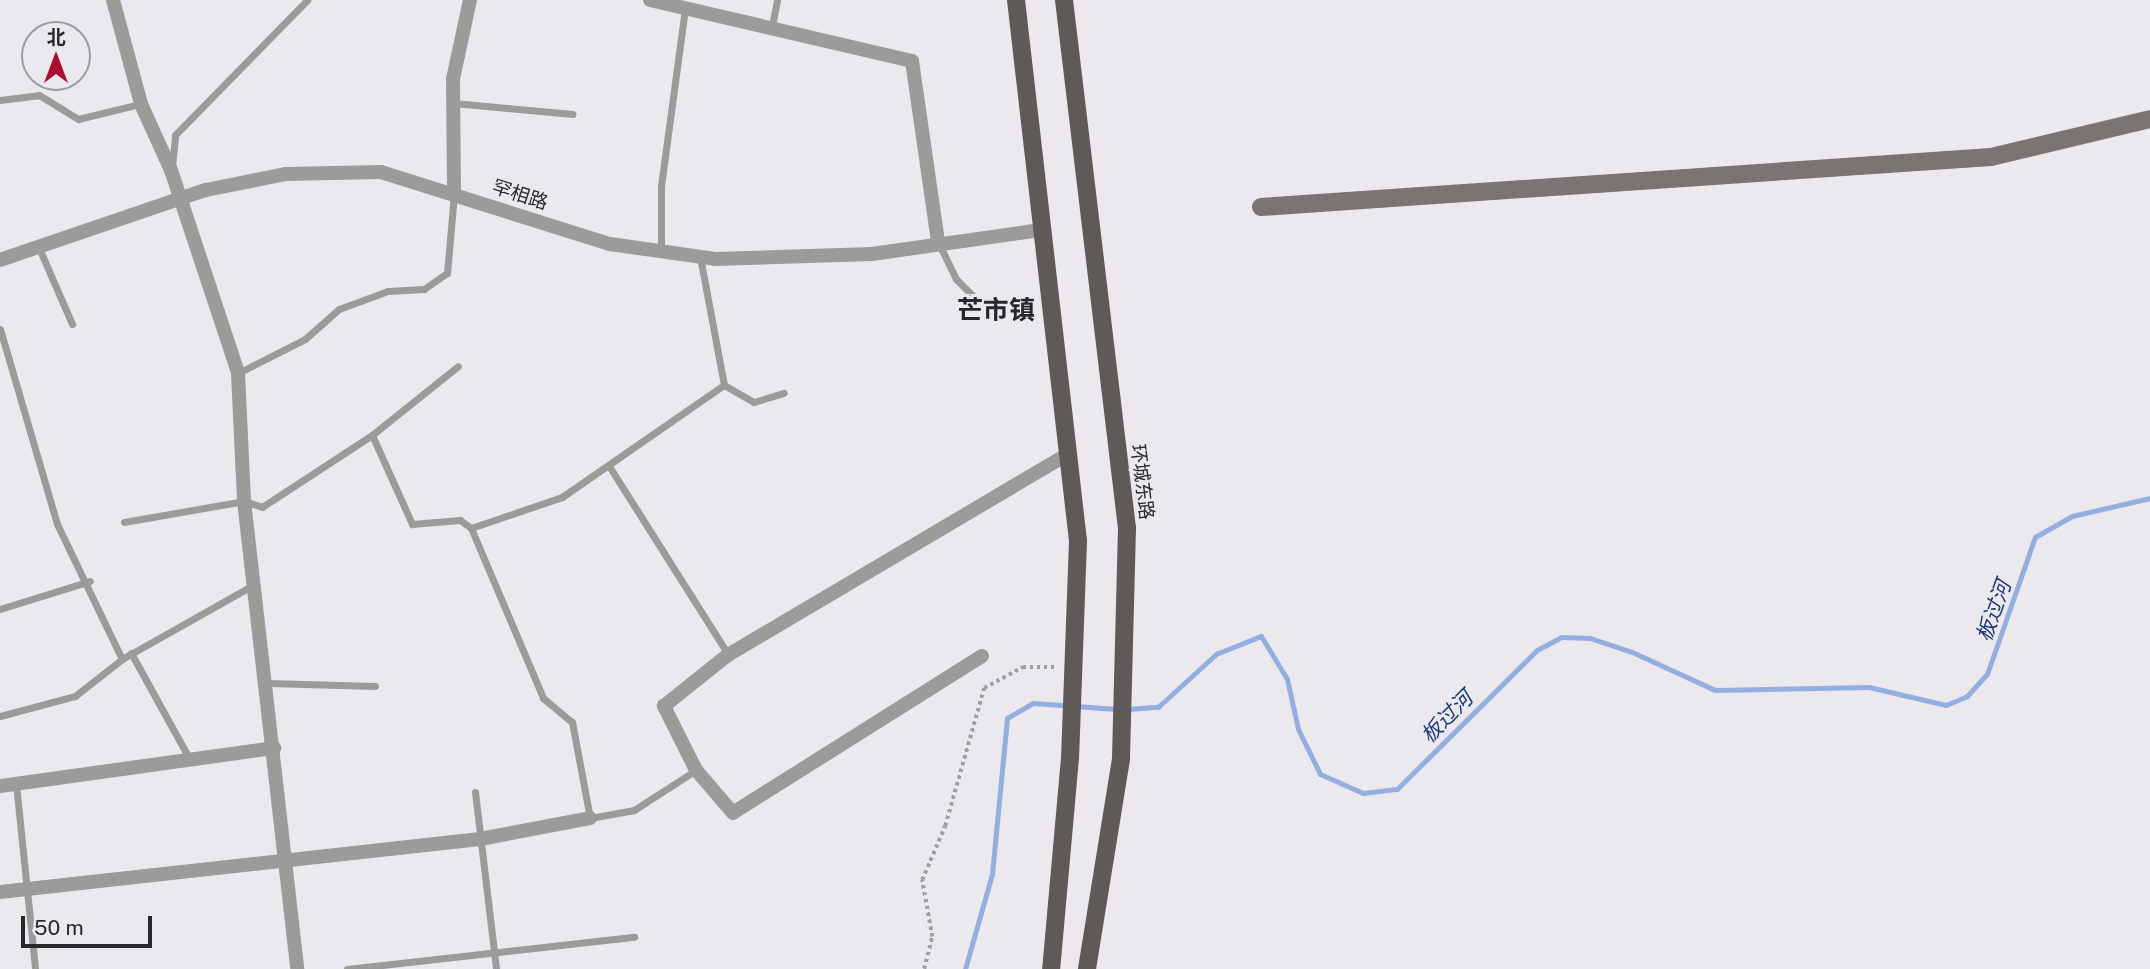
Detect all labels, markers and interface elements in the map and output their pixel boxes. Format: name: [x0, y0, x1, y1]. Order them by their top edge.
north arrow: [21, 21, 91, 91]
text: 北: [46, 26, 66, 48]
street label: 罕相路: [489, 175, 551, 215]
district label: 芒市镇: [957, 294, 1035, 326]
street label: 环城东路: [1126, 443, 1158, 521]
water label: 板过河: [1971, 577, 2017, 645]
water label: 板过河: [1416, 686, 1478, 748]
scale bar: [24, 902, 156, 946]
text: 50 m: [34, 915, 84, 940]

